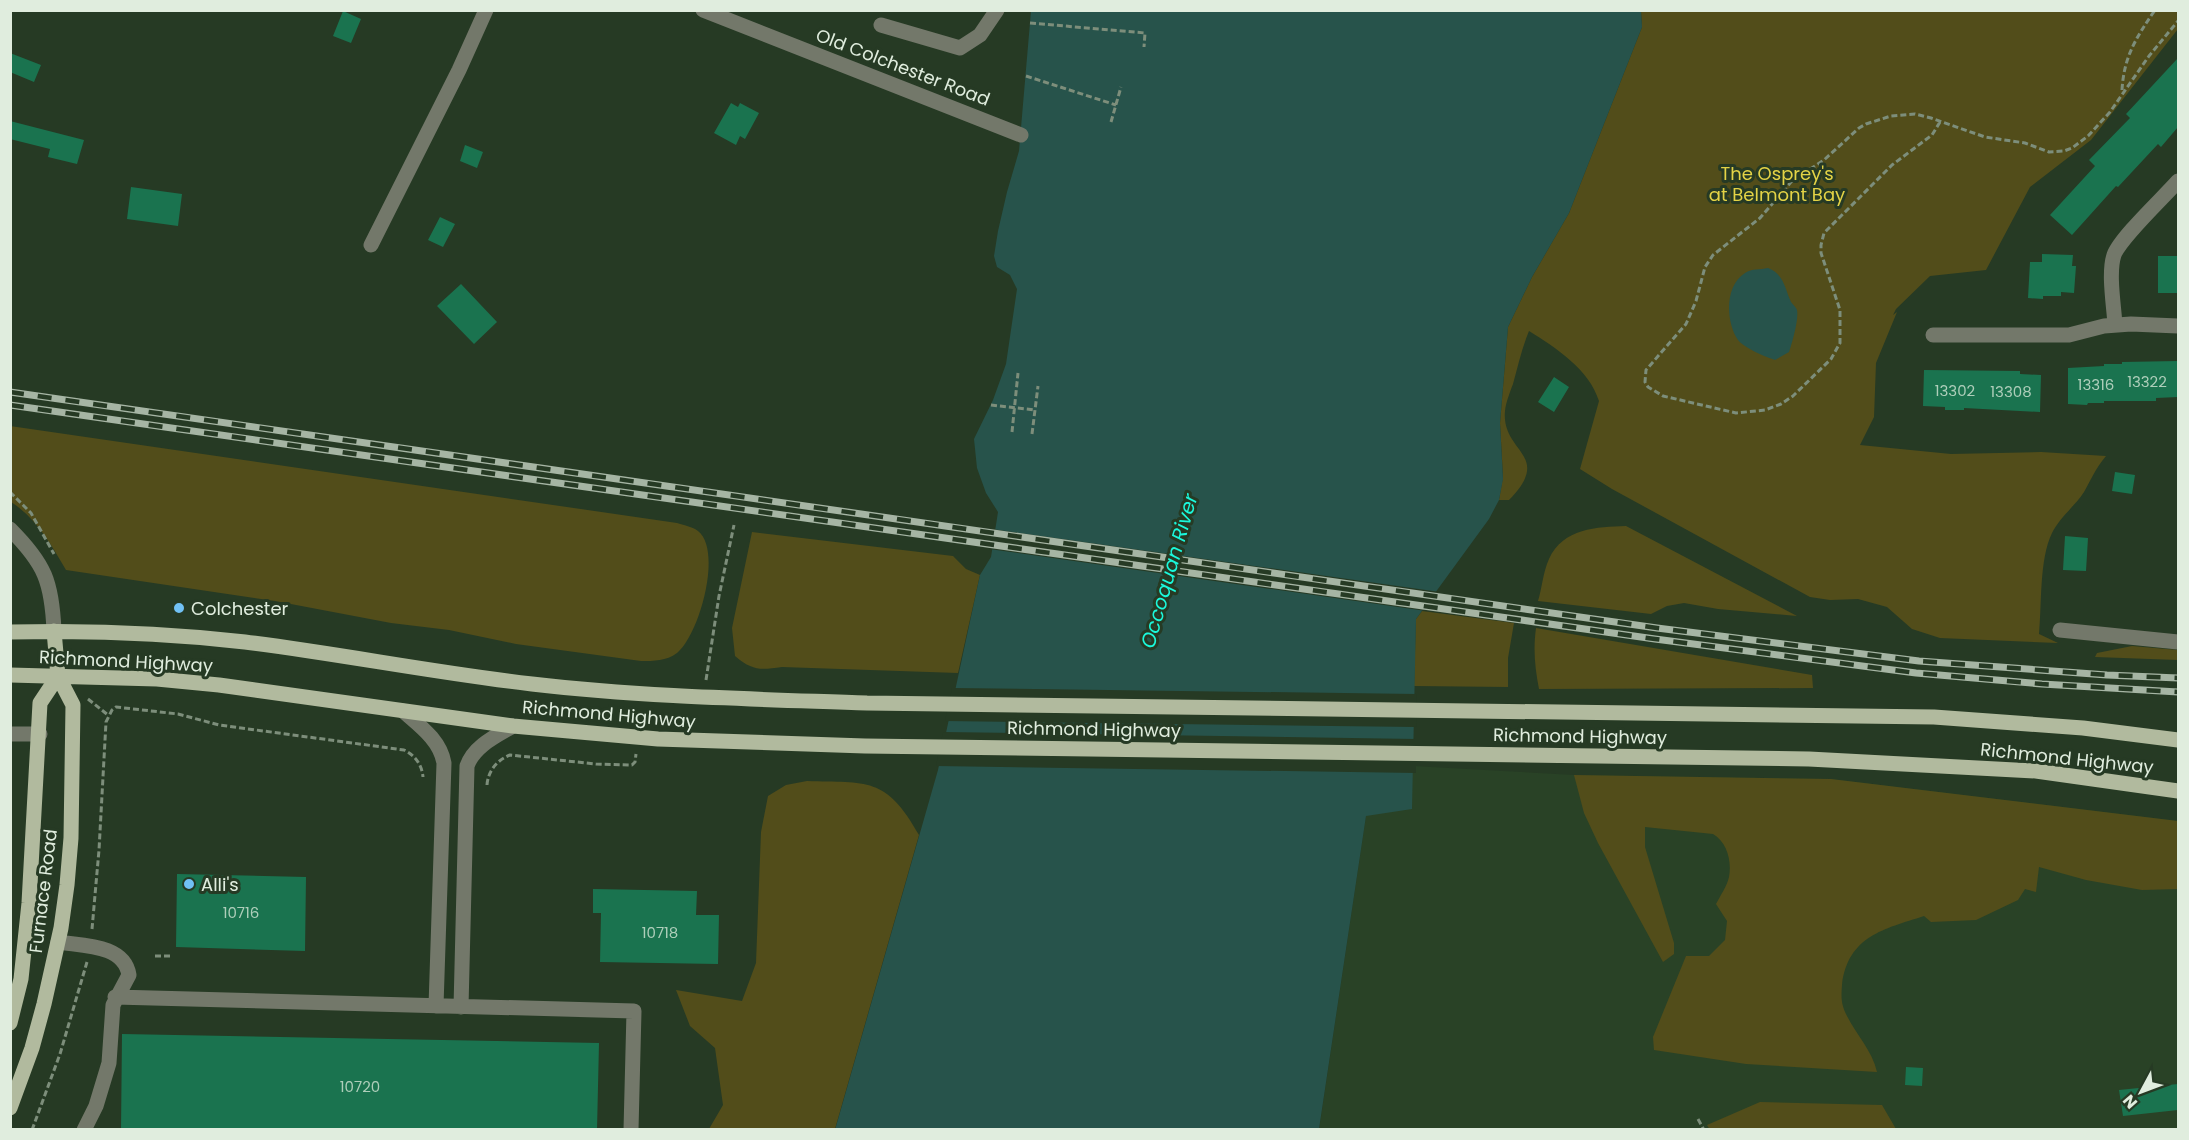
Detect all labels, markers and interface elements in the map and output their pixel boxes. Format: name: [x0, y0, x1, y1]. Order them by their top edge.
street label: Old Colchester Road: [812, 22, 994, 112]
park label: The Osprey's at Belmont Bay: [1709, 161, 1845, 207]
house number: 13322: [2127, 371, 2167, 392]
house number: 13316: [2078, 374, 2114, 395]
house number: 13302: [1935, 380, 1975, 401]
house number: 13308: [1990, 381, 2032, 402]
water label: Occoquan River: [1134, 490, 1205, 652]
place label: Colchester: [191, 596, 289, 621]
marker: Colchester: [172, 601, 186, 615]
street label: Richmond Highway: [38, 644, 214, 678]
street label: Richmond Highway: [521, 694, 697, 734]
street label: Richmond Highway: [1007, 715, 1181, 743]
street label: Richmond Highway: [1493, 722, 1667, 750]
street label: Richmond Highway: [1979, 736, 2155, 780]
street label: Furnace Road: [23, 828, 63, 954]
place label: Alli's: [201, 872, 239, 897]
marker: Alli's: [182, 877, 196, 891]
house number: 10716: [223, 902, 259, 923]
house number: 10718: [642, 922, 678, 943]
north arrow: [2111, 1062, 2171, 1122]
house number: 10720: [340, 1076, 380, 1097]
text: N: [2117, 1089, 2143, 1114]

